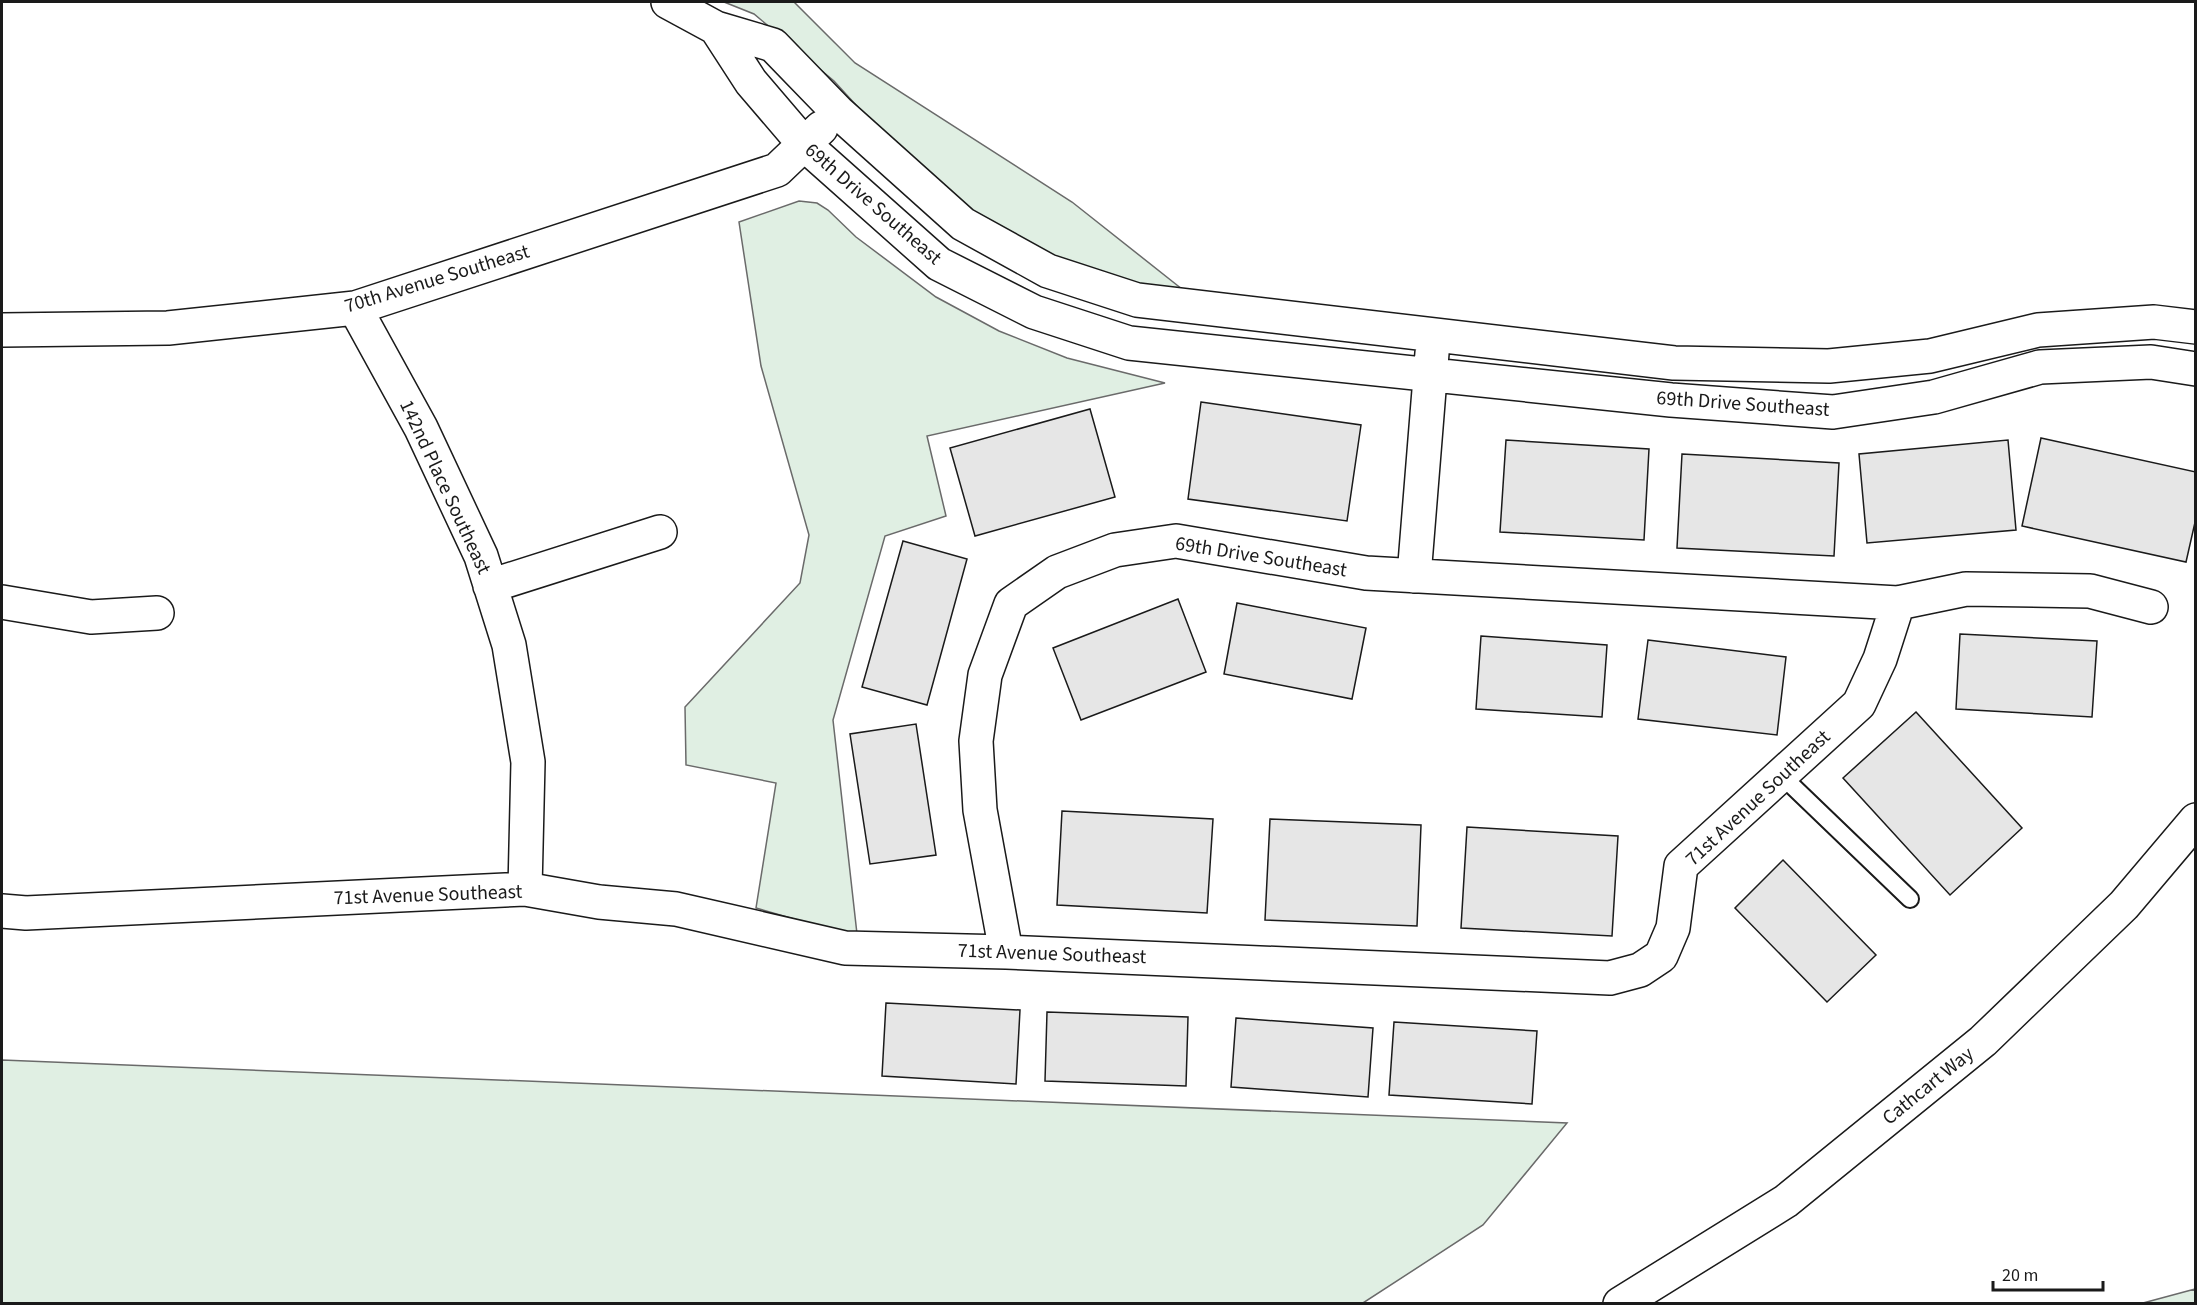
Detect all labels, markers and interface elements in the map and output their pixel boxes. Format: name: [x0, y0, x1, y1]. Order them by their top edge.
street label: 69th Drive Southeast: [798, 137, 948, 272]
street label: 70th Avenue Southeast: [341, 238, 533, 320]
street label: 69th Drive Southeast: [1656, 384, 1831, 424]
street label: 142nd Place Southeast: [392, 395, 498, 579]
street label: 69th Drive Southeast: [1173, 530, 1349, 584]
street label: 71st Avenue Southeast: [1679, 723, 1837, 873]
street label: 71st Avenue Southeast: [333, 878, 523, 912]
street label: 71st Avenue Southeast: [957, 937, 1147, 971]
street label: Cathcart Way: [1876, 1040, 1980, 1132]
scale bar: [1993, 1254, 2102, 1292]
text: 20 m: [2002, 1263, 2038, 1288]

